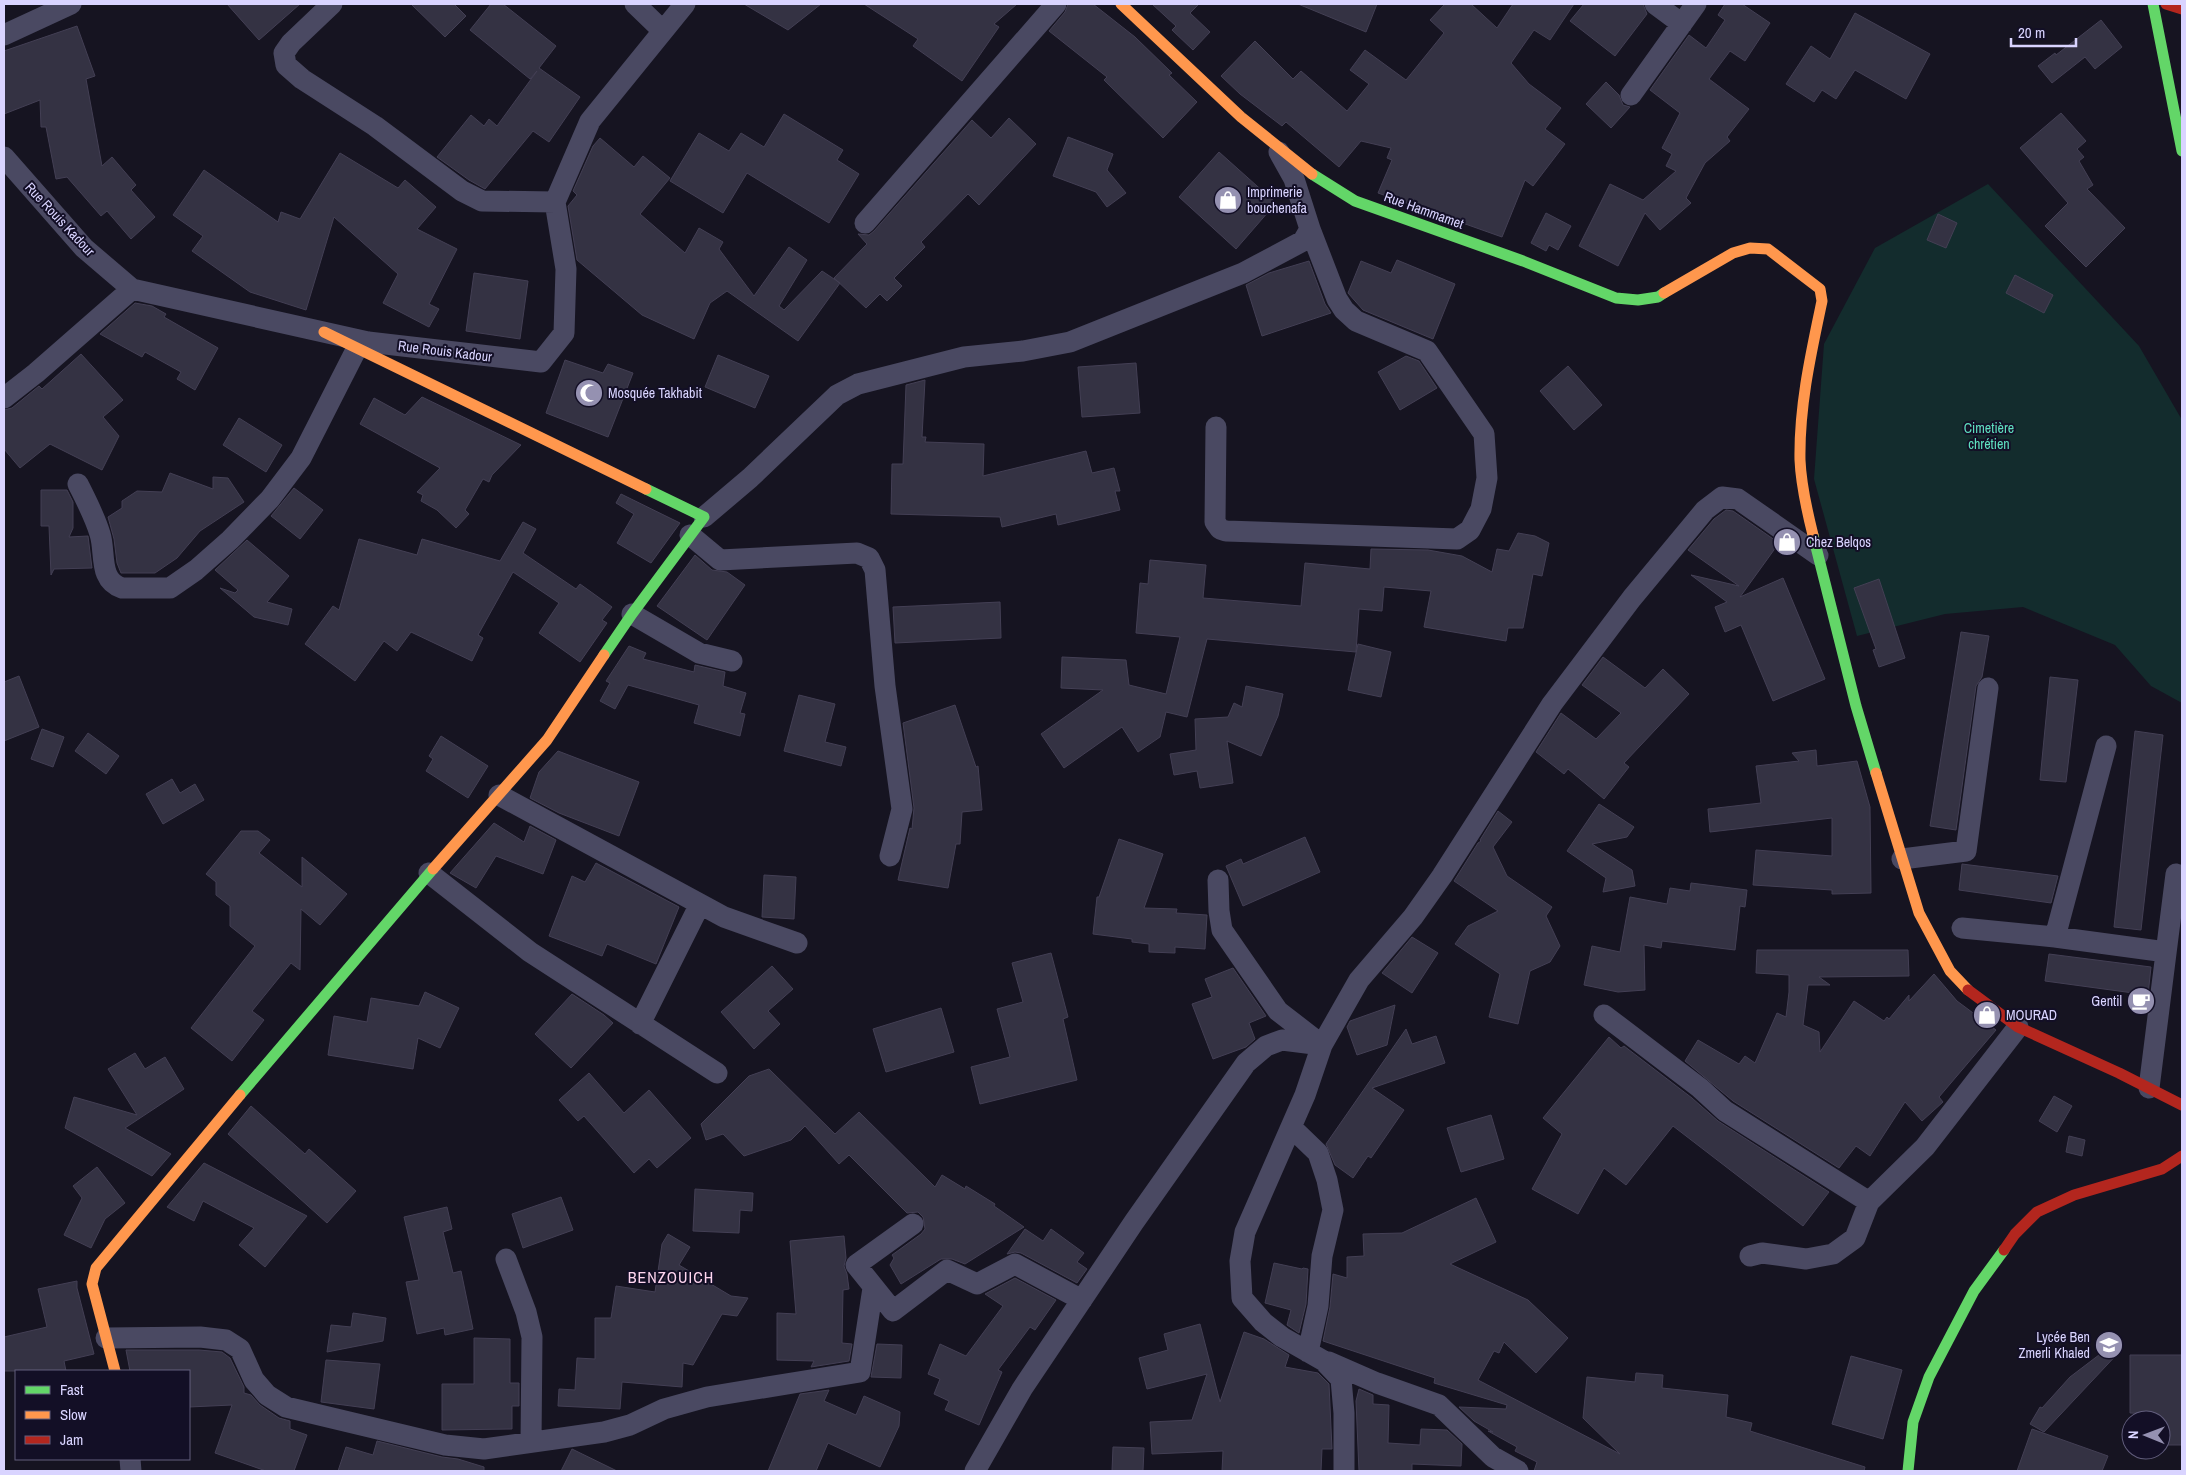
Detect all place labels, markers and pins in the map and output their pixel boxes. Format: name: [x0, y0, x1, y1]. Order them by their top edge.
place label: Imprimerie bouchenafa: [1247, 183, 1308, 217]
shop icon: Imprimerie bouchenafa: [1213, 185, 1243, 215]
mosque icon: Mosquée Takhabit: [574, 378, 604, 408]
place label: Mosquée Takhabit: [608, 384, 702, 402]
shop icon: Chez Belqos: [1772, 527, 1802, 557]
place label: Chez Belqos: [1806, 533, 1871, 551]
cafe icon: Gentil: [2126, 986, 2156, 1016]
place label: Gentil: [2091, 992, 2122, 1010]
shop icon: MOURAD: [1972, 1000, 2002, 1030]
place label: MOURAD: [2006, 1006, 2057, 1024]
place label: Lycée Ben Zmerli Khaled: [2019, 1328, 2090, 1362]
school or university icon: Lycée Ben Zmerli Khaled: [2094, 1330, 2124, 1360]

